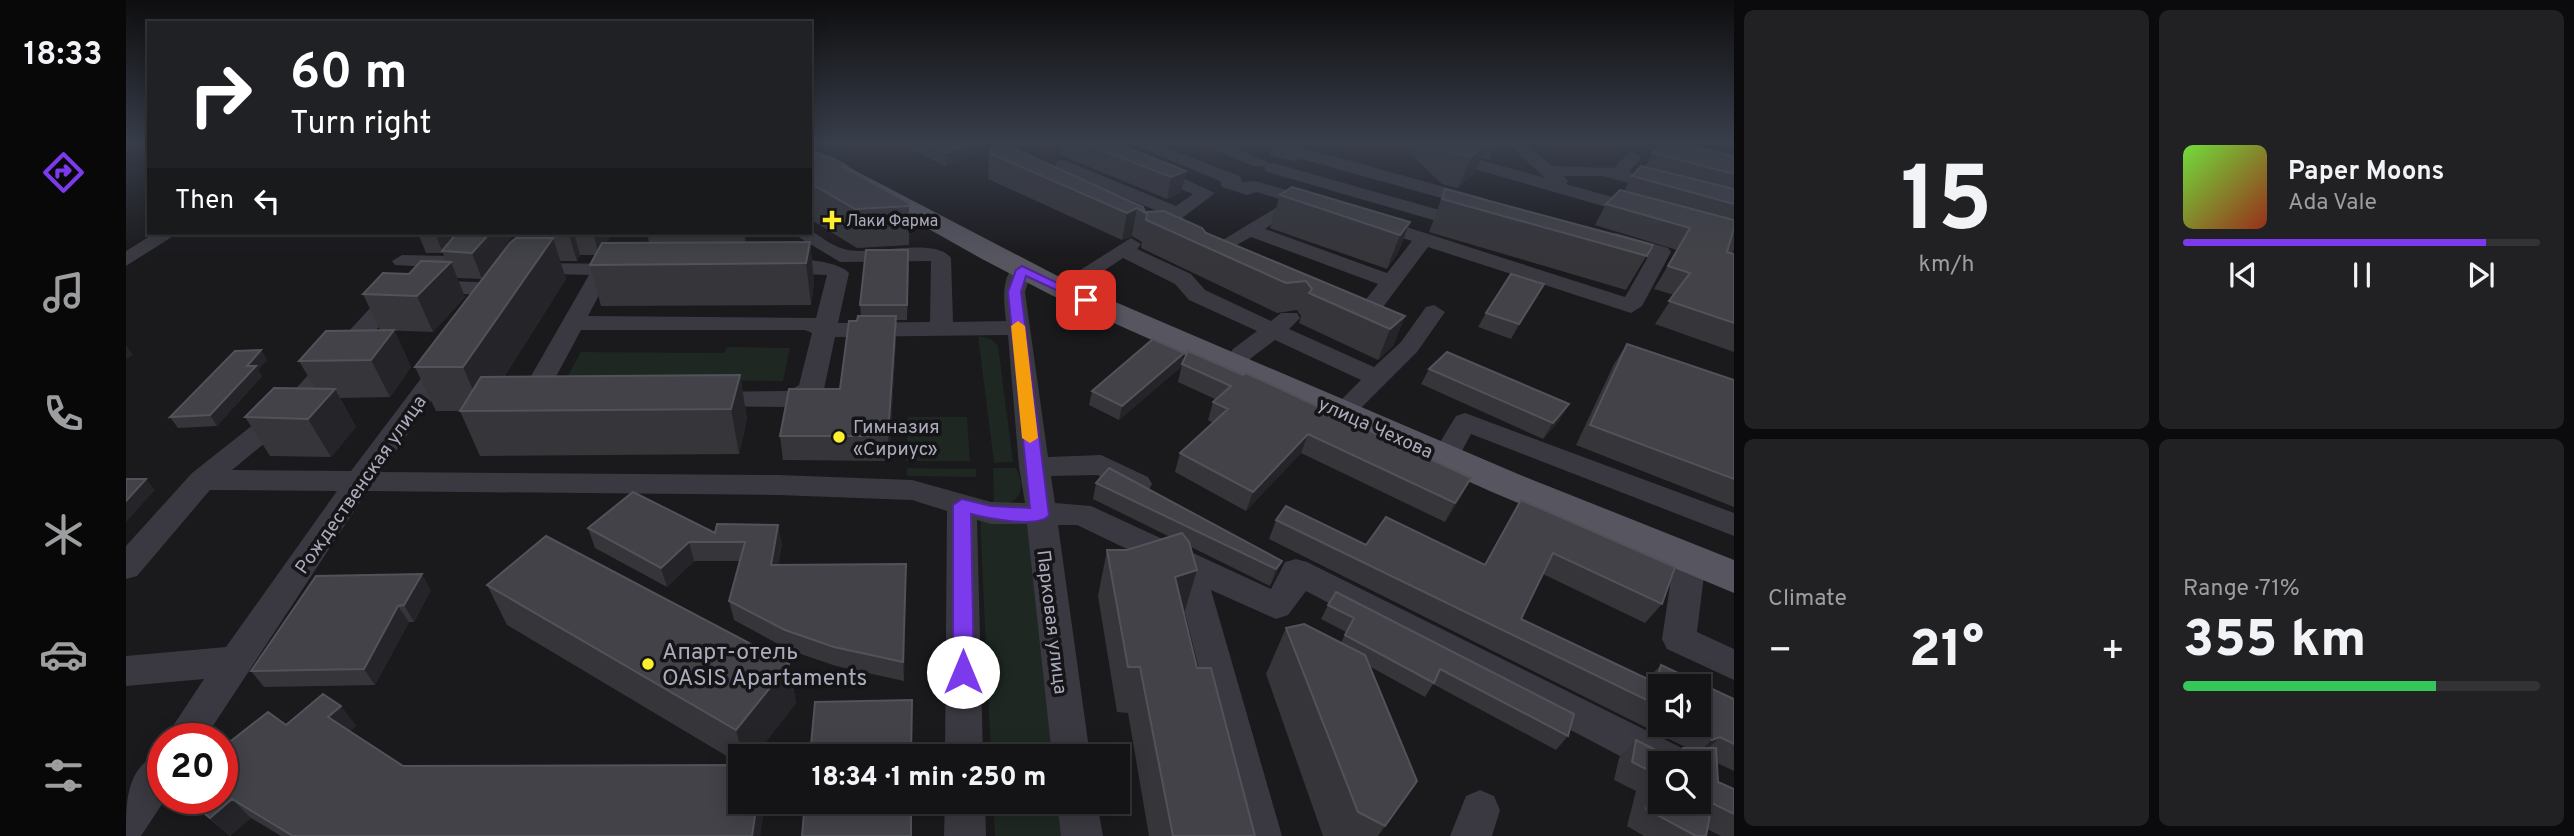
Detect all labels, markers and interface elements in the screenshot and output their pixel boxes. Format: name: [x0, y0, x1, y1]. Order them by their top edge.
text: 18:33: [23, 36, 103, 76]
text: 60 m: [290, 44, 408, 106]
icon: right: [175, 49, 266, 140]
text: Turn right: [290, 105, 432, 145]
icon: directions: [39, 148, 88, 197]
text: 15: [1900, 148, 1993, 263]
text: Paper Moons: [2288, 156, 2444, 189]
icon: left: [248, 182, 286, 220]
text: Then: [175, 185, 234, 218]
text: Ada Vale: [2288, 189, 2377, 218]
marker: Лаки Фарма: [824, 212, 840, 228]
place label: Лаки Фарма: [846, 212, 938, 232]
text: km/h: [1919, 251, 1974, 280]
icon: previous: [2224, 256, 2262, 294]
icon: pause: [2343, 256, 2381, 294]
icon: next: [2462, 256, 2500, 294]
icon: music: [39, 268, 88, 317]
pin: [1056, 270, 1116, 330]
icon: arrive: [1067, 281, 1105, 319]
icon: phone: [39, 389, 88, 438]
street label: Рождественская улица: [291, 391, 433, 579]
street label: улица Чехова: [1314, 393, 1436, 465]
place label: Гимназия «Сириус»: [853, 416, 940, 462]
marker: Гимназия «Сириус»: [831, 429, 847, 445]
icon: climate: [39, 510, 88, 559]
street label: Парковая улица: [1030, 549, 1072, 696]
text: Range · 71%: [2183, 575, 2300, 604]
text: Climate: [1768, 585, 1847, 614]
text: 355 km: [2183, 609, 2366, 675]
text: 21°: [1909, 619, 1984, 685]
text: −: [1768, 628, 1793, 677]
text: +: [2100, 628, 2125, 677]
icon: car: [39, 630, 88, 679]
position arrow: [926, 635, 1000, 709]
place label: Апарт-отель OASIS Apartaments: [662, 639, 867, 694]
marker: Апарт-отель OASIS Apartaments: [640, 656, 656, 672]
map controls: [1648, 674, 1711, 814]
button: sound: [1648, 674, 1711, 737]
speed limit sign: 20: [147, 723, 238, 814]
icon: filters: [39, 751, 88, 800]
button: search: [1648, 751, 1711, 814]
text: 18:34 · 1 min · 250 m: [812, 762, 1046, 795]

